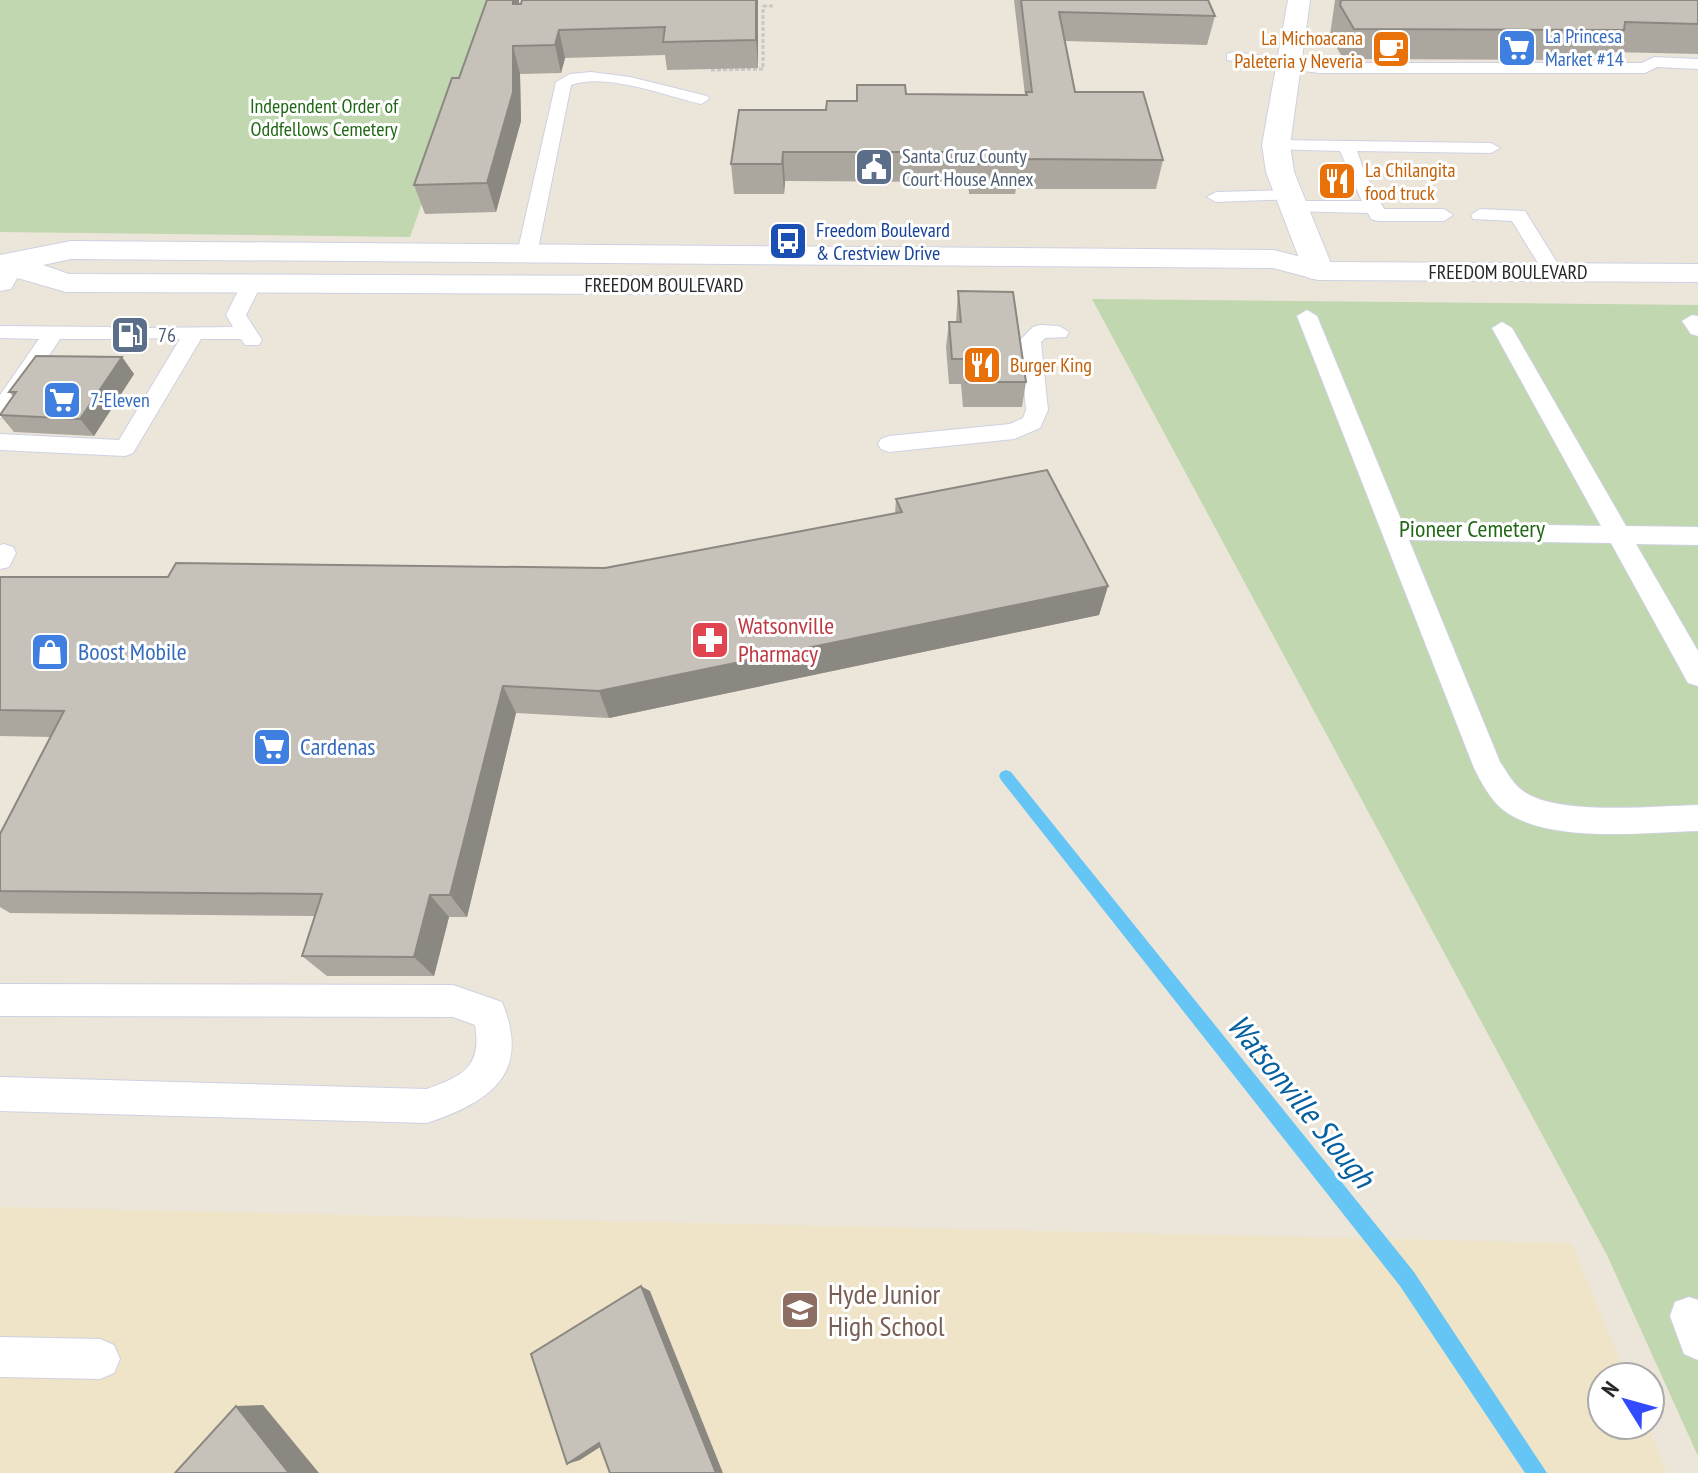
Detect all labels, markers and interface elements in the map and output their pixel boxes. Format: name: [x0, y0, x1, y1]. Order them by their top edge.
place label: La Princesa Market #14: [1545, 23, 1624, 72]
place label: La Michoacana Paleteria y Neveria: [1234, 25, 1363, 74]
supermarket icon: La Princesa Market #14: [1496, 27, 1538, 69]
cafe icon: La Michoacana Paleteria y Neveria: [1370, 28, 1412, 70]
park label: Independent Order of Oddfellows Cemetery: [250, 93, 399, 142]
place label: Santa Cruz County Court House Annex: [902, 143, 1034, 192]
public building icon: Santa Cruz County Court House Annex: [853, 146, 895, 188]
place label: La Chilangita food truck: [1365, 157, 1455, 206]
restaurant icon: La Chilangita food truck: [1316, 160, 1358, 202]
place label: Freedom Boulevard & Crestview Drive: [816, 217, 950, 266]
bus stop icon: Freedom Boulevard & Crestview Drive: [767, 220, 809, 262]
street label: FREEDOM BOULEVARD: [1428, 259, 1588, 285]
street label: FREEDOM BOULEVARD: [584, 272, 744, 298]
fuel station icon: 76: [109, 314, 151, 356]
place label: 76: [158, 322, 176, 348]
restaurant icon: Burger King: [961, 344, 1003, 386]
place label: Burger King: [1010, 352, 1092, 378]
supermarket icon: 7-Eleven: [41, 379, 83, 421]
place label: 7-Eleven: [90, 387, 150, 413]
park label: Pioneer Cemetery: [1399, 513, 1545, 544]
place label: Watsonville Pharmacy: [738, 610, 834, 669]
pharmacy icon: Watsonville Pharmacy: [689, 619, 731, 661]
shop icon: Boost Mobile: [29, 631, 71, 673]
place label: Boost Mobile: [78, 636, 187, 667]
supermarket icon: Cardenas: [251, 726, 293, 768]
place label: Cardenas: [300, 731, 375, 762]
water label: Watsonville Slough: [1219, 1005, 1386, 1197]
place label: Hyde Junior High School: [828, 1275, 945, 1344]
school or university icon: Hyde Junior High School: [779, 1289, 821, 1331]
north arrow: [1586, 1361, 1666, 1441]
text: N: [1595, 1376, 1625, 1402]

